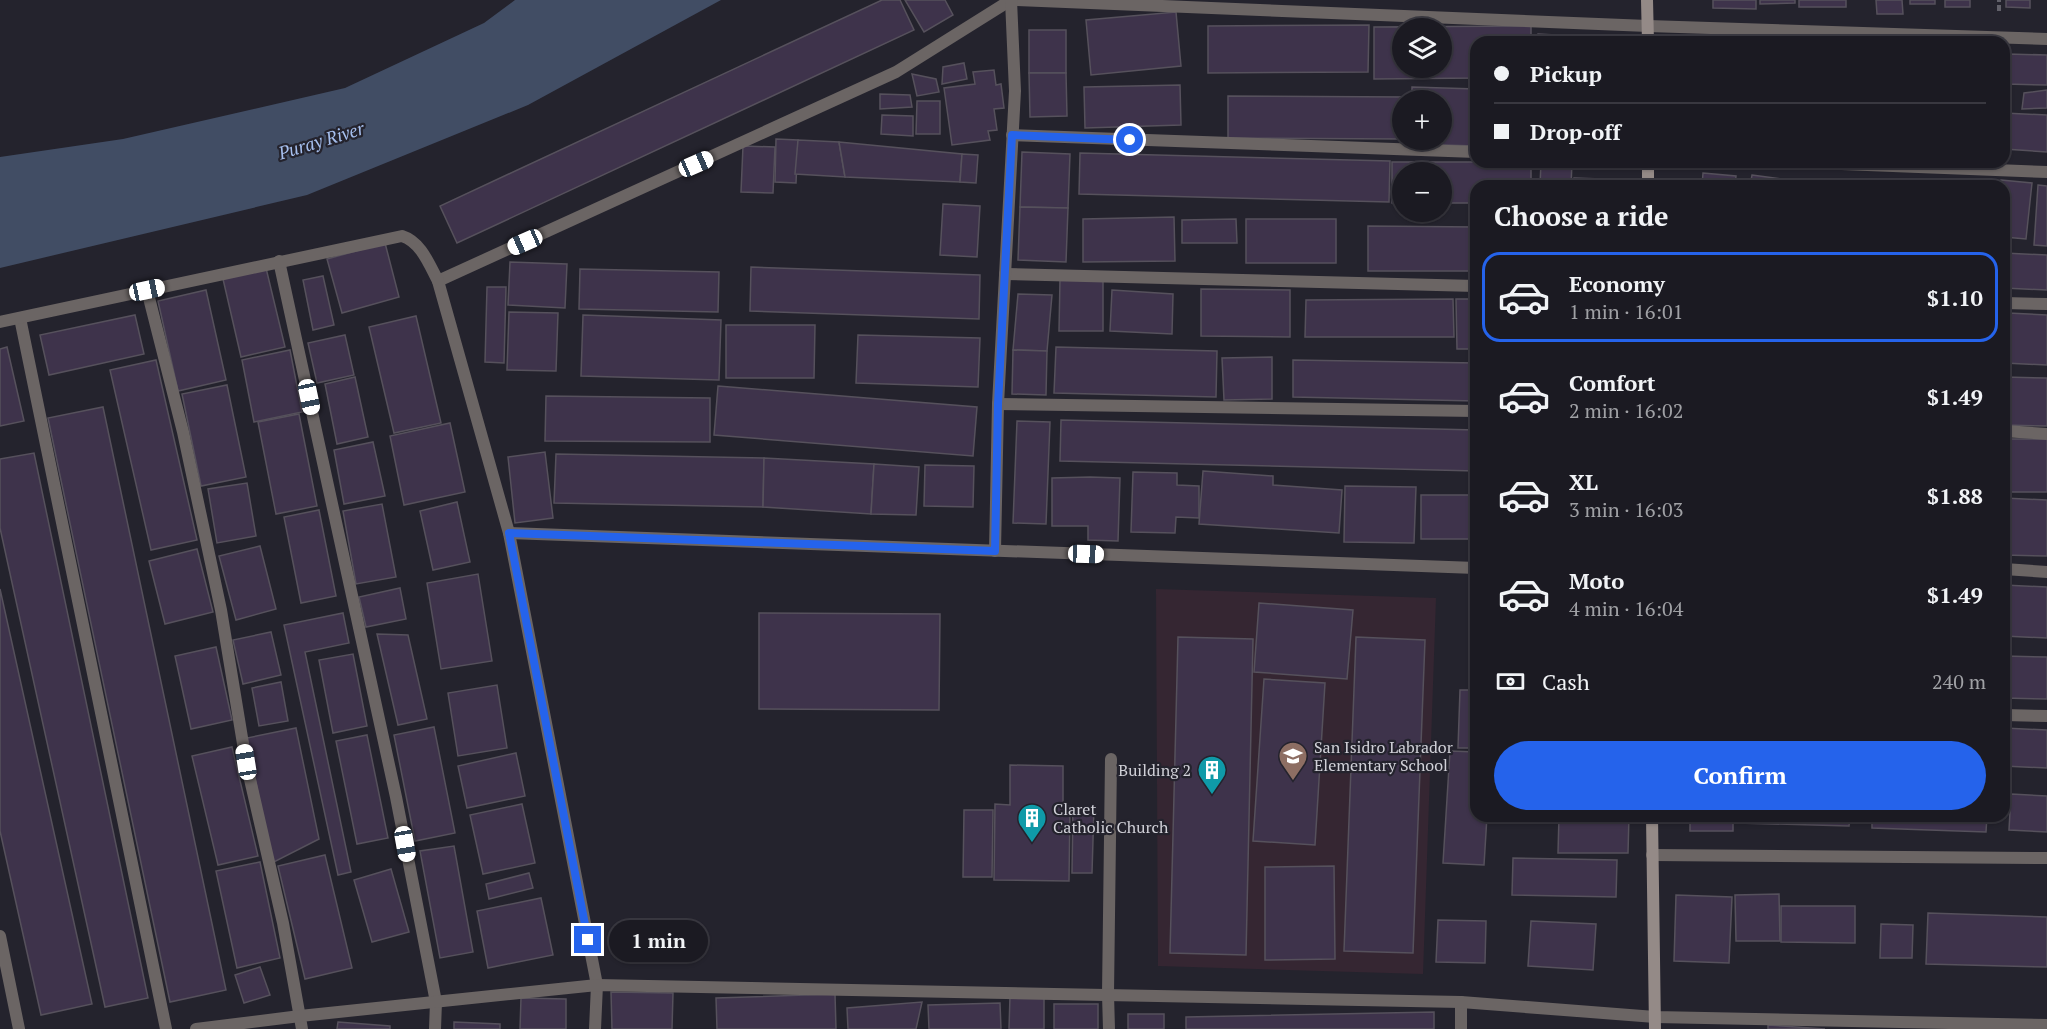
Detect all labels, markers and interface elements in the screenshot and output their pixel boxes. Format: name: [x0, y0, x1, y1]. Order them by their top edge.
map controls: [1392, 18, 1452, 222]
button: layers: [1392, 18, 1452, 78]
text: Pickup: [1530, 59, 1602, 88]
button: +: [1392, 90, 1452, 150]
water label: Puray River: [274, 115, 368, 165]
text: Drop-off: [1530, 117, 1621, 146]
route start: [1116, 126, 1143, 153]
car: [676, 148, 716, 180]
button: −: [1392, 162, 1452, 222]
text: Choose a ride: [1494, 198, 1669, 234]
car: [505, 226, 545, 258]
text: Economy: [1569, 269, 1665, 298]
icon: car: [1497, 270, 1551, 324]
car: [128, 277, 166, 303]
text: $1.10: [1927, 283, 1983, 312]
text: 1 min · 16:01: [1569, 298, 1683, 325]
text: Comfort: [1569, 368, 1655, 397]
icon: car: [1497, 369, 1551, 423]
car: [296, 378, 322, 416]
text: $1.49: [1927, 382, 1983, 411]
text: 2 min · 16:02: [1569, 397, 1683, 424]
text: XL: [1569, 467, 1598, 496]
icon: car: [1497, 468, 1551, 522]
text: $1.88: [1927, 481, 1983, 510]
text: 3 min · 16:03: [1569, 496, 1683, 523]
car: [1068, 544, 1104, 564]
text: Moto: [1569, 566, 1624, 595]
icon: car: [1497, 567, 1551, 621]
text: $1.49: [1927, 580, 1983, 609]
text: 4 min · 16:04: [1569, 595, 1683, 622]
icon: cash: [1494, 665, 1527, 698]
text: Cash: [1542, 667, 1590, 696]
text: 240 m: [1932, 668, 1986, 695]
place label: San Isidro Labrador Elementary School: [1314, 736, 1454, 776]
school or university icon: San Isidro Labrador Elementary School: [1277, 740, 1309, 782]
button: Confirm: [1494, 741, 1986, 810]
car: [234, 743, 258, 781]
building icon: Building 2: [1196, 754, 1228, 796]
place label: Building 2: [1118, 759, 1191, 781]
place label: Claret Catholic Church: [1053, 798, 1169, 838]
building icon: Claret Catholic Church: [1016, 802, 1048, 844]
car: [393, 825, 417, 863]
callout: 1 min: [609, 919, 708, 961]
route end: [574, 926, 601, 953]
text: 1 min: [631, 927, 686, 954]

